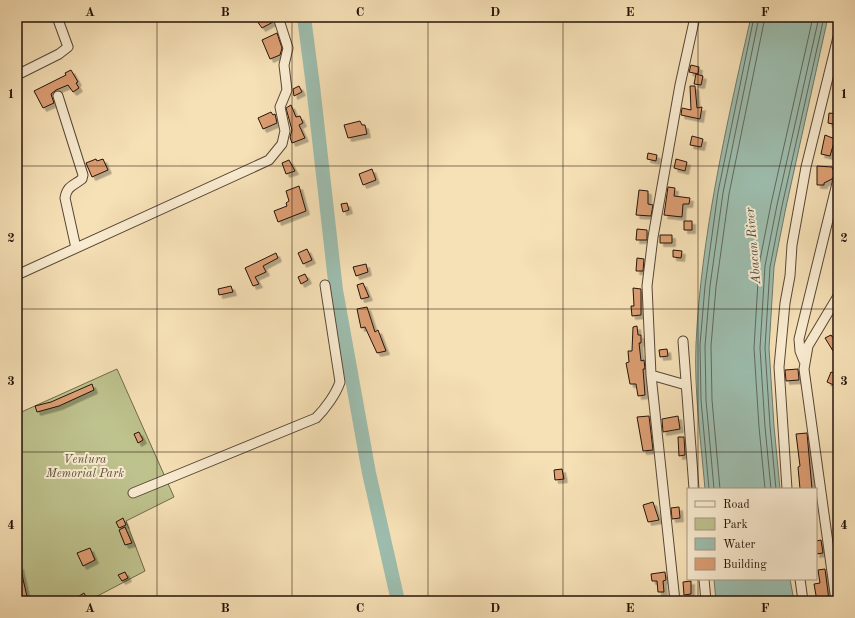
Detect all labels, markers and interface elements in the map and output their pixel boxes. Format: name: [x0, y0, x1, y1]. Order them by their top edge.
text: A: [85, 6, 95, 19]
text: B: [220, 6, 230, 19]
text: C: [356, 6, 364, 19]
text: D: [490, 6, 500, 19]
text: E: [626, 6, 635, 19]
text: F: [761, 6, 770, 19]
text: 1: [7, 88, 15, 101]
text: 1: [840, 88, 848, 101]
water label: Abacan River: [744, 207, 763, 286]
text: 2: [7, 232, 15, 245]
text: 2: [840, 232, 848, 245]
text: 3: [7, 375, 15, 388]
text: 3: [840, 375, 848, 388]
park label: Ventura Memorial Park: [45, 454, 124, 480]
legend: [687, 488, 817, 580]
text: Road: [723, 499, 750, 511]
text: 4: [7, 519, 15, 532]
text: Park: [723, 519, 748, 531]
text: 4: [840, 519, 848, 532]
text: Water: [723, 539, 756, 551]
text: Building: [723, 559, 767, 571]
text: A: [85, 602, 95, 615]
text: B: [220, 602, 230, 615]
text: C: [356, 602, 364, 615]
text: D: [490, 602, 500, 615]
text: E: [626, 602, 635, 615]
text: F: [761, 602, 770, 615]

